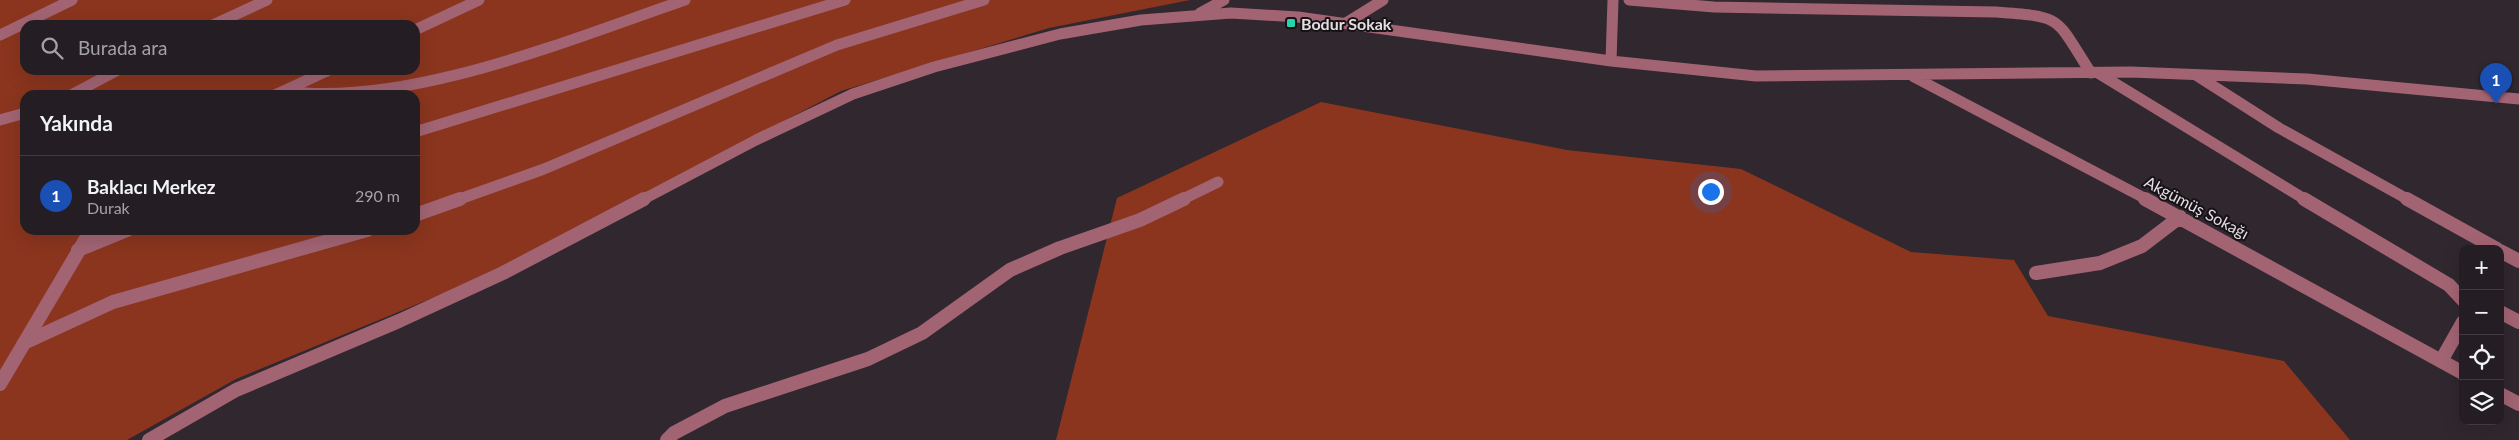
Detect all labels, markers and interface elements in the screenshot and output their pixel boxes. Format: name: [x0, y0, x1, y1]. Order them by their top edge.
place label: Bodur Sokak: [1301, 14, 1392, 33]
marker: Bodur Sokak: [1285, 17, 1297, 29]
search box: [20, 20, 420, 75]
icon: search: [38, 34, 66, 62]
text: Burada ara: [78, 36, 167, 59]
pin: 1: [2480, 63, 2512, 104]
text: Yakında: [40, 110, 113, 135]
street label: Akgümüş Sokağı: [2142, 172, 2252, 242]
text: Baklacı Merkez: [87, 175, 216, 198]
your location: [1698, 179, 1724, 205]
text: 1: [51, 186, 61, 205]
text: 290 m: [355, 186, 400, 205]
text: Durak: [87, 198, 130, 217]
map controls: [2459, 245, 2504, 425]
button: +: [2459, 245, 2504, 290]
button: −: [2459, 290, 2504, 335]
button: locate: [2459, 335, 2504, 380]
button: layers: [2459, 380, 2504, 425]

